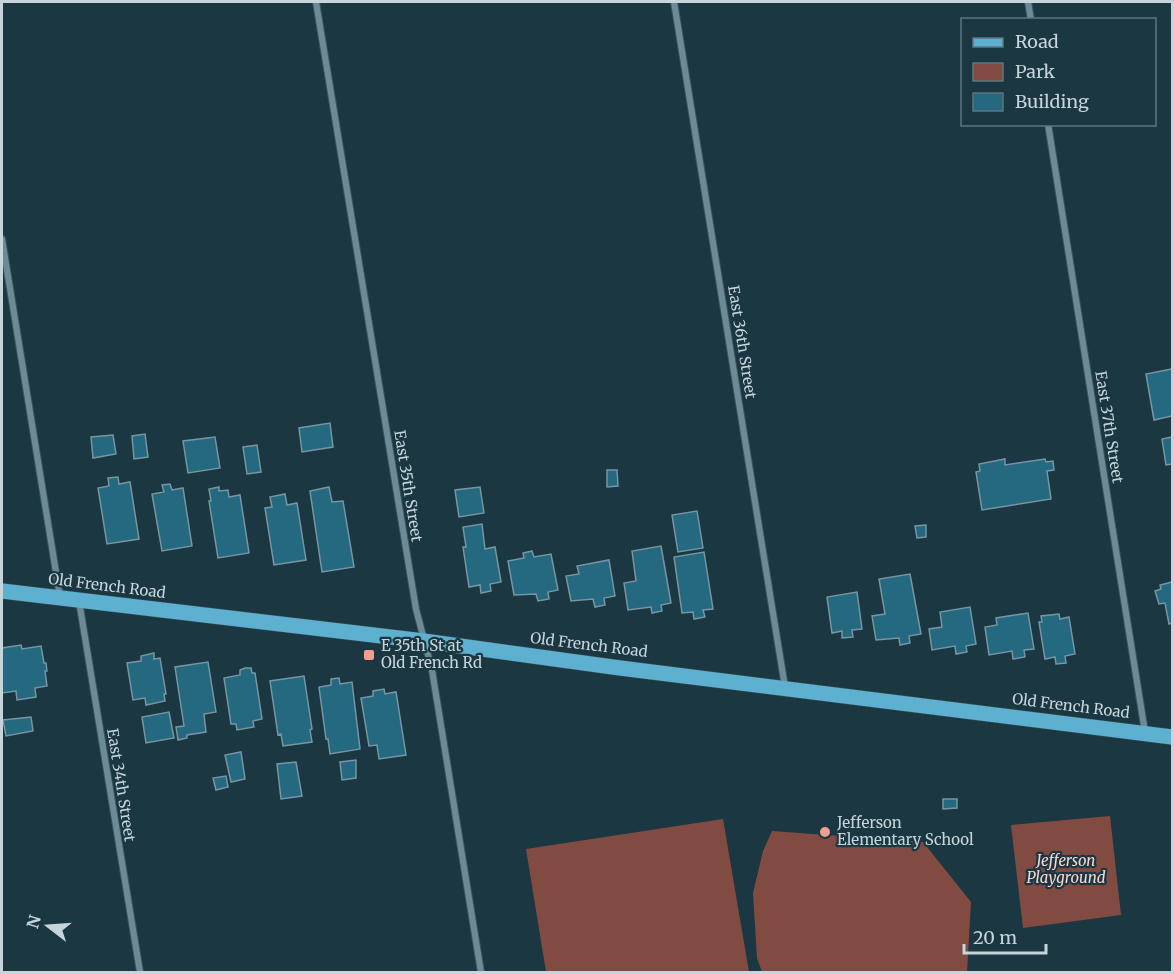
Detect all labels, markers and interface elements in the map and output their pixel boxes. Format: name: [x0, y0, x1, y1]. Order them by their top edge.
legend: [961, 18, 1156, 126]
text: Road: [1015, 30, 1059, 53]
text: Park: [1015, 60, 1056, 83]
text: Building: [1015, 90, 1089, 113]
street label: East 36th Street: [724, 284, 761, 400]
street label: East 37th Street: [1091, 369, 1128, 485]
street label: East 35th Street: [390, 429, 427, 543]
street label: Old French Road: [47, 569, 167, 602]
street label: Old French Road: [529, 628, 649, 661]
place label: E 35th St at Old French Rd: [381, 636, 482, 672]
marker: E 35th St at Old French Rd: [362, 648, 376, 662]
street label: Old French Road: [1011, 689, 1131, 722]
street label: East 34th Street: [103, 727, 140, 843]
place label: Jefferson Elementary School: [836, 813, 974, 849]
marker: Jefferson Elementary School: [818, 825, 832, 839]
park label: Jefferson Playground: [1027, 851, 1106, 887]
north arrow: [18, 896, 78, 956]
text: N: [22, 912, 45, 931]
scale bar: [964, 917, 1046, 955]
text: 20 m: [973, 926, 1017, 949]

